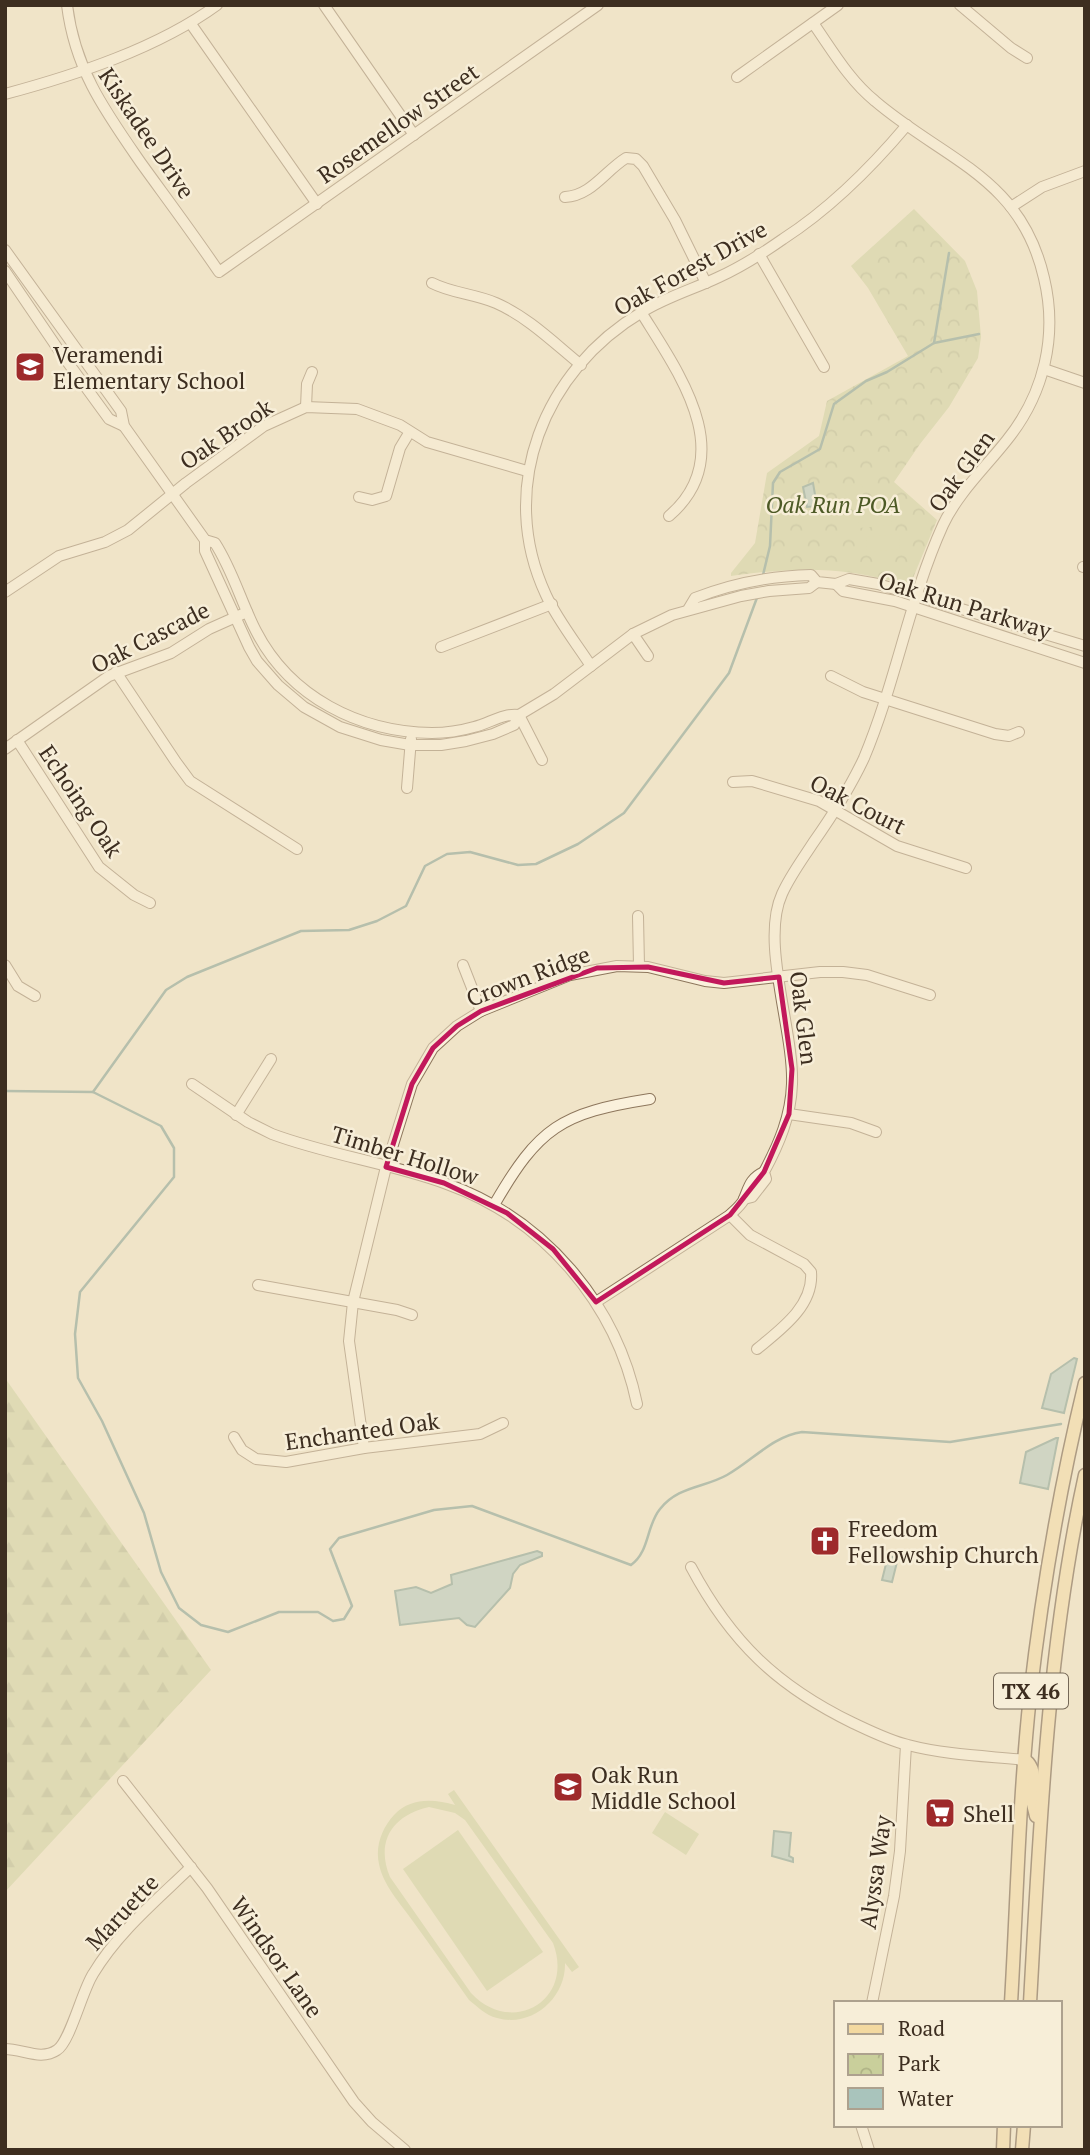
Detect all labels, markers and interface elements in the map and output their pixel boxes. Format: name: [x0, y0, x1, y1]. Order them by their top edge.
street label: Rosemellow Street: [311, 56, 485, 190]
street label: Kiskadee Drive: [92, 62, 202, 204]
street label: Oak Forest Drive: [608, 213, 772, 323]
place label: Veramendi Elementary School: [53, 339, 246, 396]
school or university icon: Veramendi Elementary School: [13, 350, 47, 384]
street label: Oak Brook: [173, 391, 279, 477]
street label: Oak Glen: [921, 424, 1001, 518]
park label: Oak Run POA: [765, 489, 901, 520]
street label: Oak Run Parkway: [875, 564, 1056, 646]
street label: Oak Cascade: [85, 594, 215, 680]
street label: Echoing Oak: [32, 739, 130, 863]
street label: Oak Court: [805, 767, 912, 842]
street label: Crown Ridge: [462, 938, 594, 1014]
street label: Oak Glen: [783, 969, 825, 1067]
street label: Timber Hollow: [328, 1118, 482, 1192]
street label: Enchanted Oak: [283, 1405, 441, 1457]
place label: Freedom Fellowship Church: [848, 1513, 1039, 1570]
church icon: Freedom Fellowship Church: [808, 1524, 842, 1558]
road number: TX 46: [994, 1674, 1068, 1708]
place label: Oak Run Middle School: [591, 1759, 736, 1816]
school or university icon: Oak Run Middle School: [551, 1770, 585, 1804]
supermarket icon: Shell: [923, 1796, 957, 1830]
place label: Shell: [963, 1798, 1014, 1829]
street label: Alyssa Way: [852, 1813, 898, 1931]
street label: Maruette: [79, 1867, 165, 1957]
street label: Windsor Lane: [224, 1890, 330, 2024]
legend: [834, 2001, 1062, 2127]
text: Road: [898, 2014, 945, 2042]
text: Park: [898, 2049, 940, 2077]
text: Water: [898, 2084, 953, 2112]

